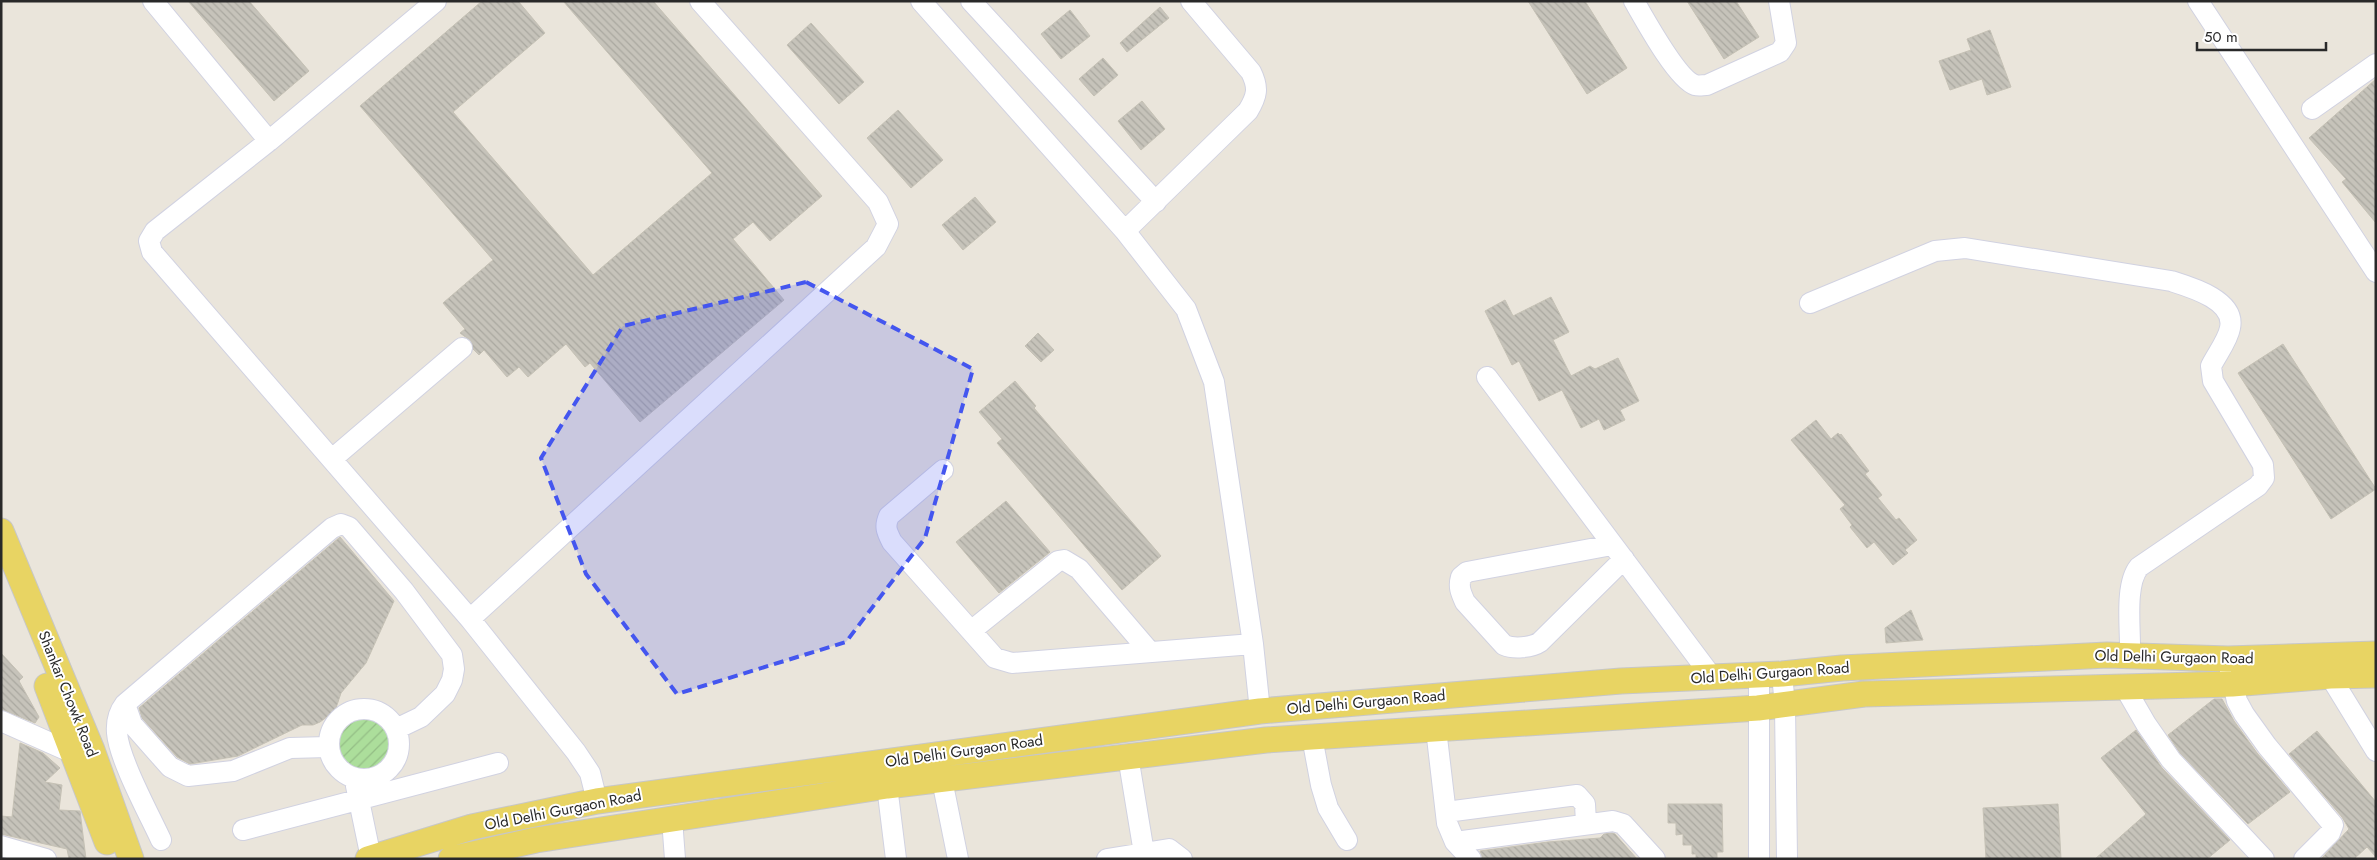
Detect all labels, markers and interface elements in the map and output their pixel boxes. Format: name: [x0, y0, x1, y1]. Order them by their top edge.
scale bar: [2197, 20, 2326, 52]
text: 50 m: [2204, 26, 2238, 48]
street label: Shankar Chowk Road: [33, 628, 103, 760]
street label: Old Delhi Gurgaon Road: [2094, 645, 2254, 669]
street label: Old Delhi Gurgaon Road: [1690, 656, 1850, 690]
street label: Old Delhi Gurgaon Road: [1286, 684, 1446, 720]
street label: Old Delhi Gurgaon Road: [884, 729, 1044, 773]
street label: Old Delhi Gurgaon Road: [483, 784, 643, 836]

